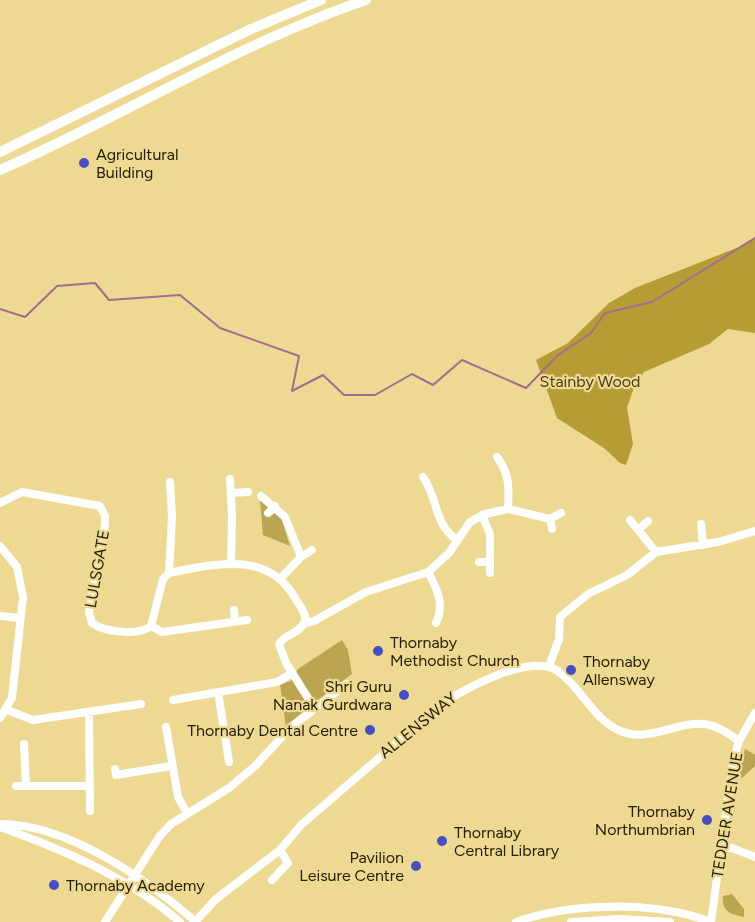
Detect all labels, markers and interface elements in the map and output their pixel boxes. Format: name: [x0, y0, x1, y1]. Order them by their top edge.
place label: Agricultural Building: [96, 145, 178, 182]
marker: Agricultural Building: [77, 156, 91, 170]
park label: Stainby Wood: [540, 372, 640, 391]
street label: LULSGATE: [81, 529, 113, 609]
place label: Thornaby Methodist Church: [390, 633, 520, 670]
marker: Thornaby Methodist Church: [371, 644, 385, 658]
place label: Thornaby Allensway: [583, 652, 655, 689]
marker: Thornaby Allensway: [564, 663, 578, 677]
place label: Shri Guru Nanak Gurdwara: [273, 677, 392, 714]
street label: ALLENSWAY: [375, 688, 461, 762]
marker: Shri Guru Nanak Gurdwara: [397, 688, 411, 702]
place label: Thornaby Dental Centre: [187, 721, 358, 740]
marker: Thornaby Dental Centre: [363, 723, 377, 737]
street label: TEDDER AVENUE: [708, 750, 746, 880]
place label: Thornaby Northumbrian: [595, 802, 696, 839]
marker: Thornaby Northumbrian: [700, 813, 714, 827]
place label: Thornaby Central Library: [454, 823, 560, 860]
marker: Thornaby Central Library: [435, 834, 449, 848]
place label: Pavilion Leisure Centre: [299, 848, 404, 885]
marker: Pavilion Leisure Centre: [409, 859, 423, 873]
place label: Thornaby Academy: [66, 876, 205, 895]
marker: Thornaby Academy: [47, 878, 61, 892]

